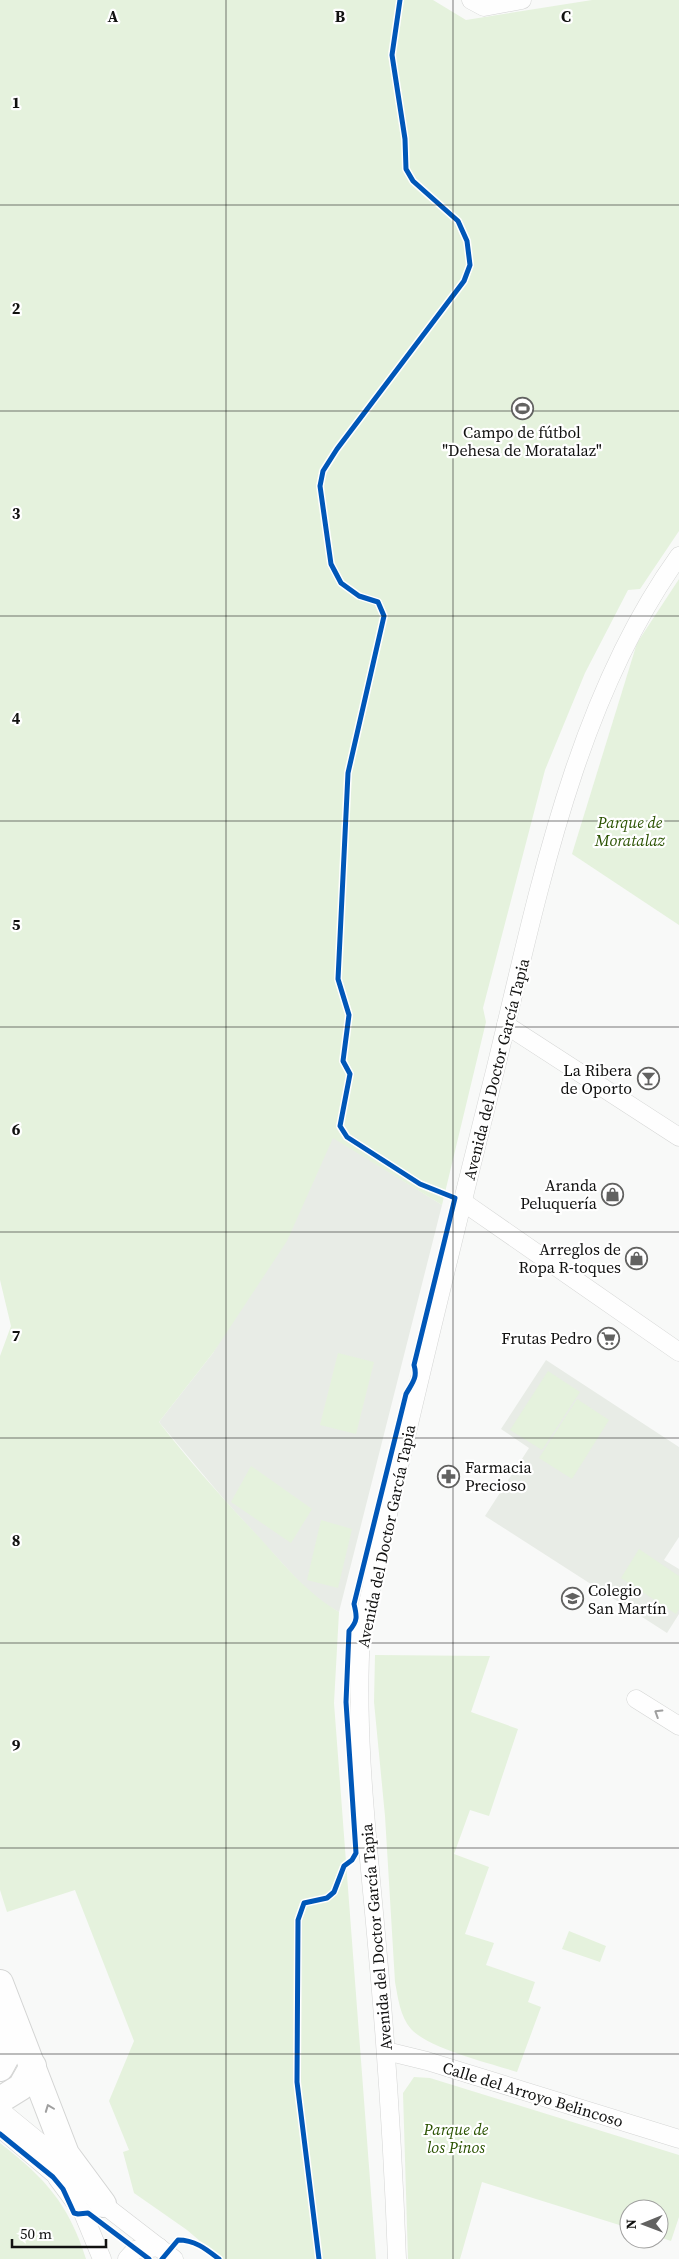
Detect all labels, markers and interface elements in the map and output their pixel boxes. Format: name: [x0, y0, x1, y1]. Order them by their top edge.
text: A: [108, 5, 119, 27]
text: B: [335, 5, 346, 27]
text: C: [561, 5, 571, 27]
text: 1: [12, 91, 20, 113]
text: 2: [12, 297, 21, 319]
sports icon: Campo de fútbol "Dehesa de Moratalaz": [510, 396, 534, 420]
place label: Campo de fútbol "Dehesa de Moratalaz": [442, 421, 602, 461]
text: 3: [12, 502, 21, 524]
text: 4: [12, 707, 21, 729]
park label: Parque de Moratalaz: [594, 811, 666, 851]
text: 5: [12, 913, 21, 935]
street label: Avenida del Doctor García Tapia: [458, 955, 534, 1182]
place label: La Ribera de Oporto: [561, 1059, 633, 1099]
bar icon: La Ribera de Oporto: [636, 1067, 660, 1091]
text: 6: [12, 1118, 21, 1140]
place label: Aranda Peluquería: [520, 1174, 598, 1214]
shop icon: Aranda Peluquería: [601, 1182, 625, 1206]
place label: Arreglos de Ropa R-toques: [519, 1238, 621, 1278]
shop icon: Arreglos de Ropa R-toques: [625, 1246, 649, 1270]
text: 7: [12, 1324, 21, 1346]
supermarket icon: Frutas Pedro: [596, 1326, 620, 1350]
place label: Frutas Pedro: [501, 1327, 592, 1349]
street label: Avenida del Doctor García Tapia: [352, 1422, 421, 1650]
place label: Farmacia Precioso: [465, 1456, 533, 1496]
pharmacy icon: Farmacia Precioso: [437, 1464, 461, 1488]
text: 8: [12, 1529, 20, 1551]
place label: Colegio San Martín: [588, 1579, 667, 1619]
school or university icon: Colegio San Martín: [560, 1587, 584, 1611]
one-way arrow: [654, 1710, 663, 1719]
text: 9: [12, 1734, 21, 1756]
street label: Avenida del Doctor García Tapia: [355, 1822, 397, 2051]
street label: Calle del Arroyo Belincoso: [440, 2056, 626, 2132]
one-way arrow: [45, 2104, 55, 2113]
park label: Parque de los Pinos: [423, 2118, 489, 2158]
north arrow: [619, 2199, 669, 2249]
scale bar: [12, 2216, 106, 2248]
text: N: [621, 2219, 641, 2230]
text: 50 m: [20, 2223, 52, 2244]

